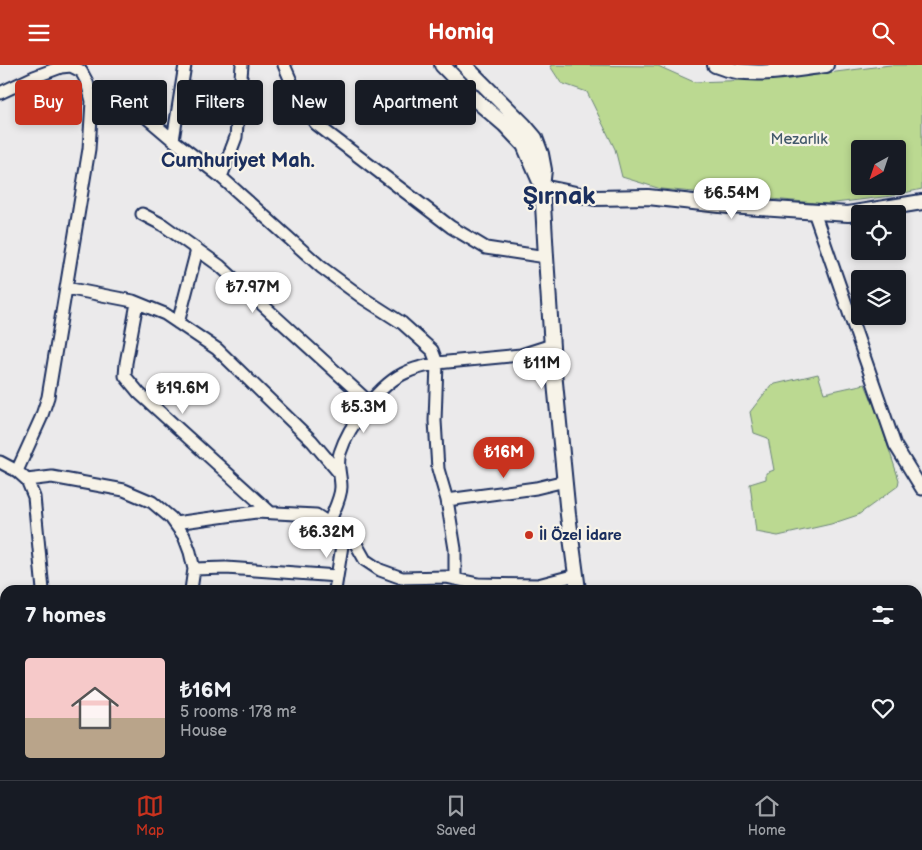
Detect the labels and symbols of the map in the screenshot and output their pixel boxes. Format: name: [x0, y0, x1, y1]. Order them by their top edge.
park label: Mezarlık: [771, 130, 828, 149]
north arrow: [851, 140, 906, 195]
district label: Cumhuriyet Mah.: [161, 149, 315, 173]
pin: ₺6.54M: [691, 177, 773, 220]
district label: Şırnak: [523, 181, 595, 212]
pin: ₺7.97M: [212, 271, 294, 314]
pin: ₺11M: [512, 347, 572, 390]
pin: ₺19.6M: [142, 373, 224, 415]
pin: ₺5.3M: [329, 391, 399, 434]
pin: ₺16M: [474, 437, 534, 479]
pin: ₺6.32M: [286, 517, 368, 559]
place label: İl Özel İdare: [539, 525, 622, 545]
marker: İl Özel İdare: [523, 529, 535, 541]

